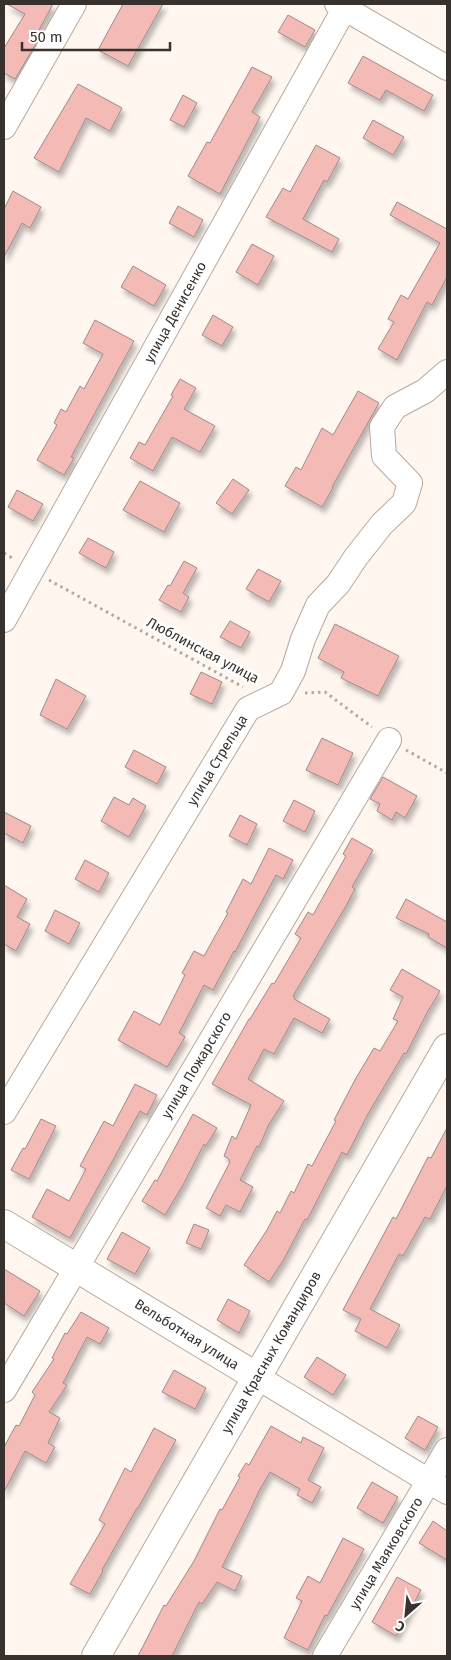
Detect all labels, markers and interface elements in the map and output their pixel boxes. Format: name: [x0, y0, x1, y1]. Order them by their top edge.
scale bar: [22, 20, 170, 52]
text: 50 m: [30, 28, 63, 46]
street label: улица Денисенко: [141, 259, 210, 366]
street label: Люблинская улица: [144, 614, 262, 687]
street label: улица Стрельца: [184, 712, 251, 809]
street label: улица Пожарского: [158, 1009, 235, 1122]
street label: улица Красных Командиров: [218, 1268, 325, 1436]
street label: Вельботная улица: [131, 1295, 242, 1373]
street label: улица Маяковского: [346, 1494, 427, 1612]
north arrow: [381, 1590, 431, 1640]
text: С: [393, 1617, 408, 1636]

